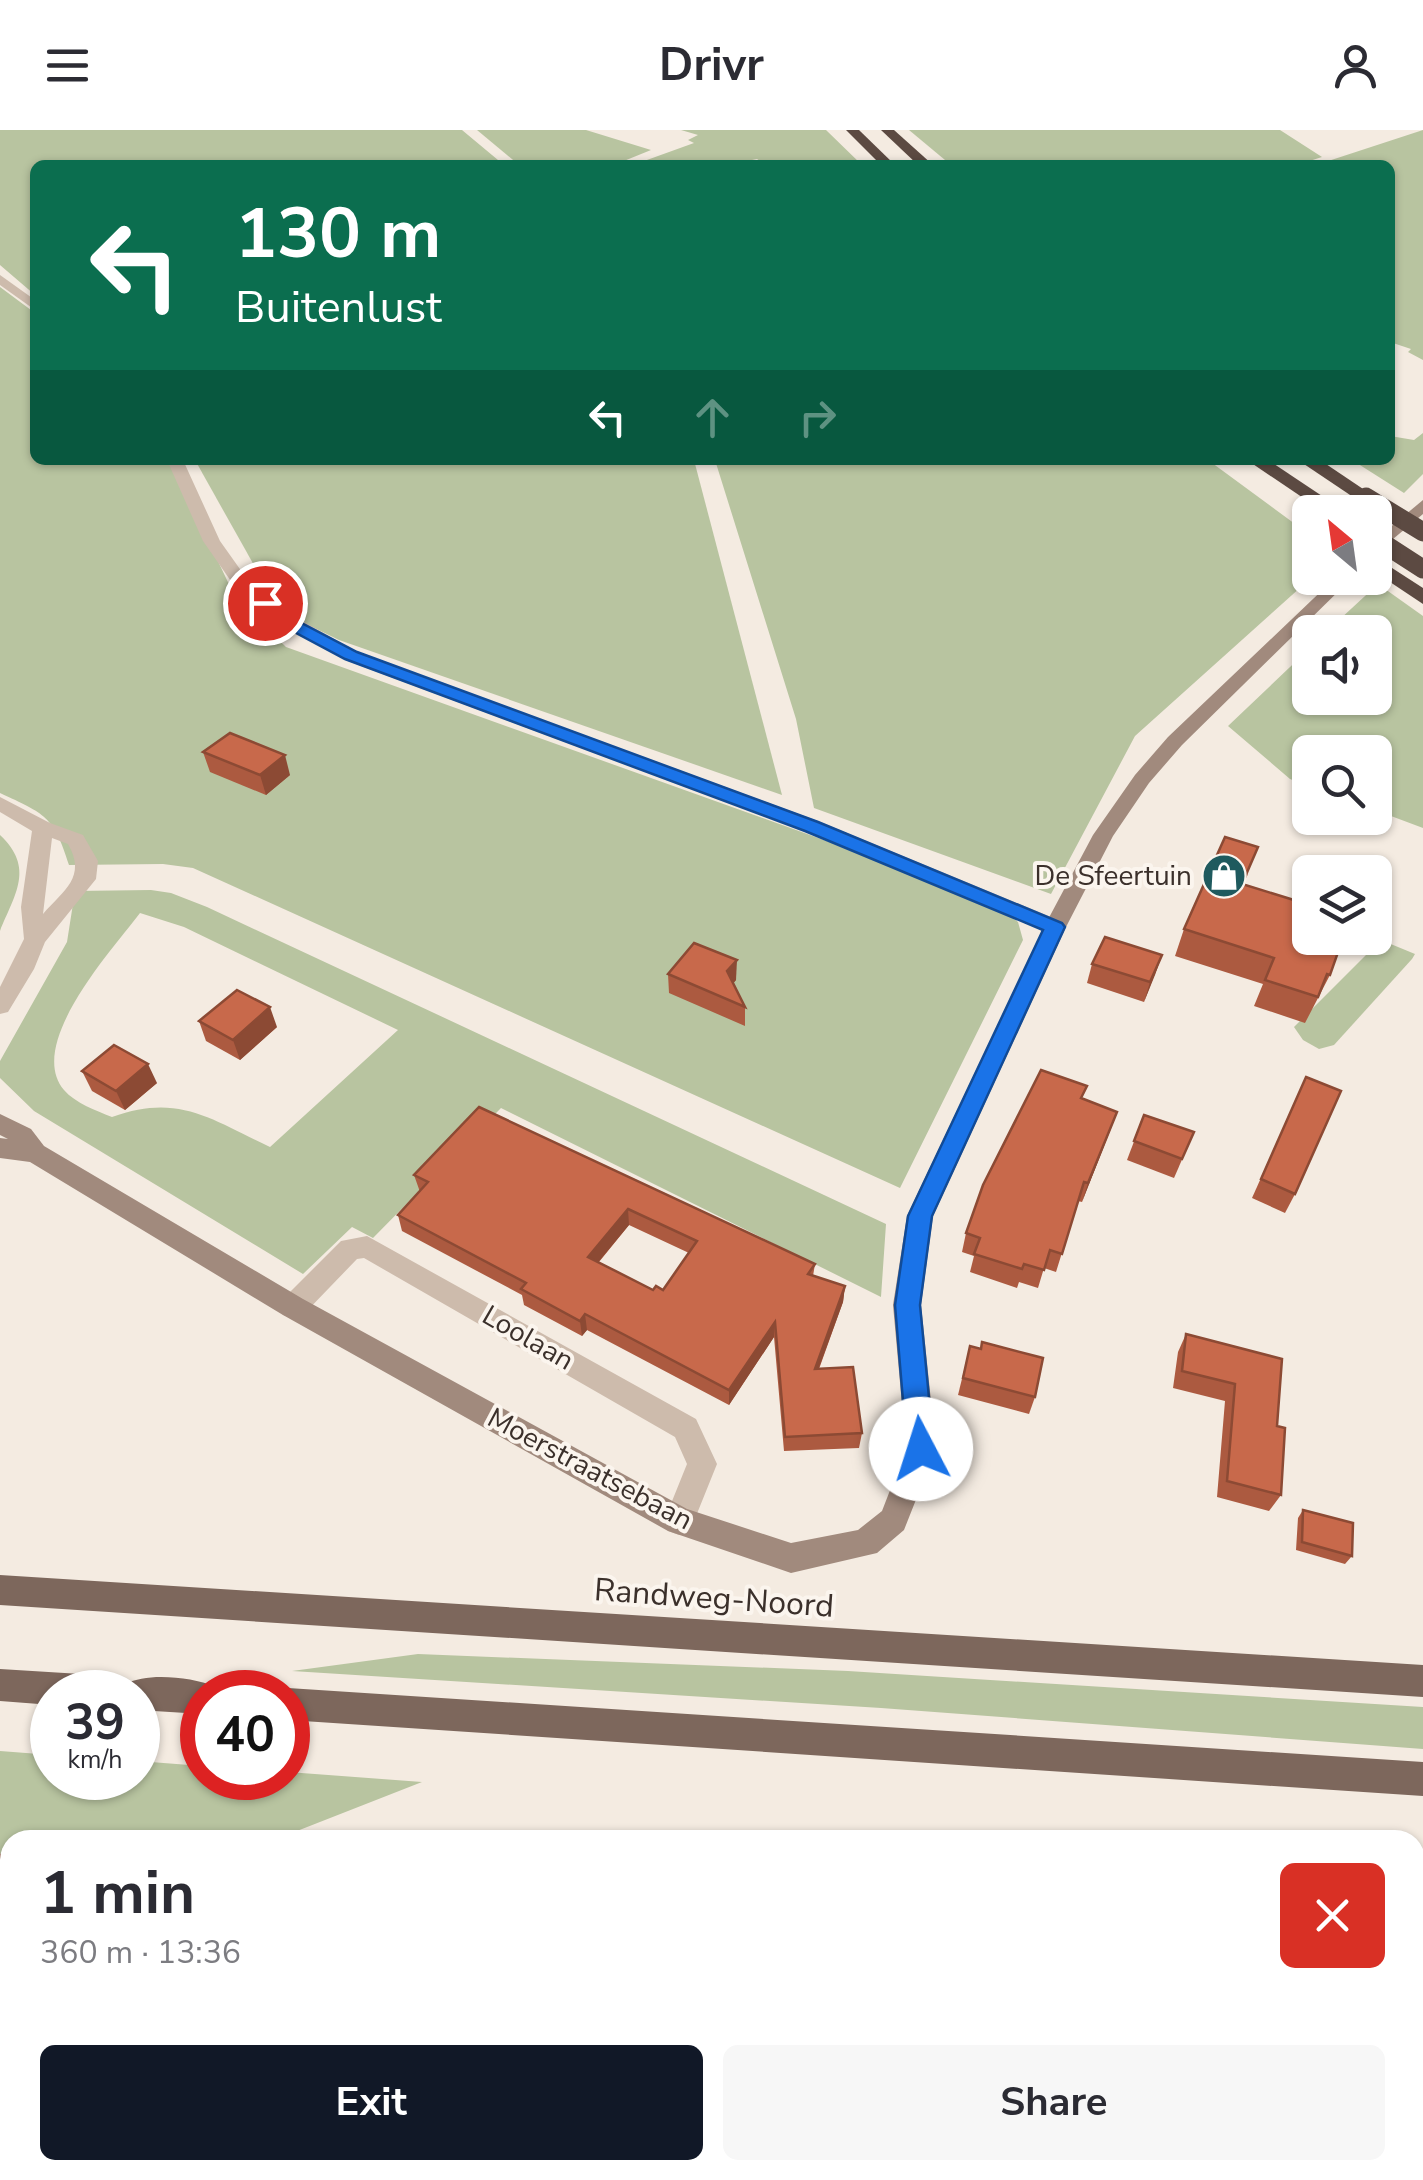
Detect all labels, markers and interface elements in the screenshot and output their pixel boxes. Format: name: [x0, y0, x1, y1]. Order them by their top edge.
text: Drivr: [659, 35, 764, 96]
icon: menu: [40, 38, 95, 93]
icon: person: [1328, 38, 1383, 93]
text: 130 m: [235, 186, 441, 282]
icon: left: [70, 200, 200, 330]
text: Buitenlust: [235, 277, 442, 338]
icon: left: [580, 390, 635, 445]
icon: ahead: [685, 390, 740, 445]
icon: right: [790, 390, 845, 445]
north arrow: [1292, 495, 1392, 595]
map controls: [1292, 495, 1392, 955]
pin: [223, 561, 308, 646]
icon: arrive: [238, 576, 293, 631]
button: sound: [1292, 615, 1392, 715]
button: search: [1292, 735, 1392, 835]
shop icon: De Sfeertuin: [1201, 853, 1247, 899]
button: layers: [1292, 855, 1392, 955]
place label: De Sfeertuin: [1035, 857, 1192, 895]
street label: Loolaan: [475, 1297, 581, 1379]
position arrow: [869, 1397, 973, 1501]
street label: Moerstraatsebaan: [481, 1399, 699, 1539]
street label: Randweg-Noord: [593, 1568, 835, 1628]
speed limit sign: 40: [180, 1670, 310, 1800]
text: 39: [65, 1688, 125, 1757]
text: km/h: [67, 1743, 123, 1777]
text: 1 min: [40, 1852, 195, 1934]
button: close: [1280, 1863, 1385, 1968]
text: 360 m · 13:36: [40, 1931, 241, 1974]
button: Exit: [40, 2045, 703, 2160]
button: Share: [723, 2045, 1385, 2160]

